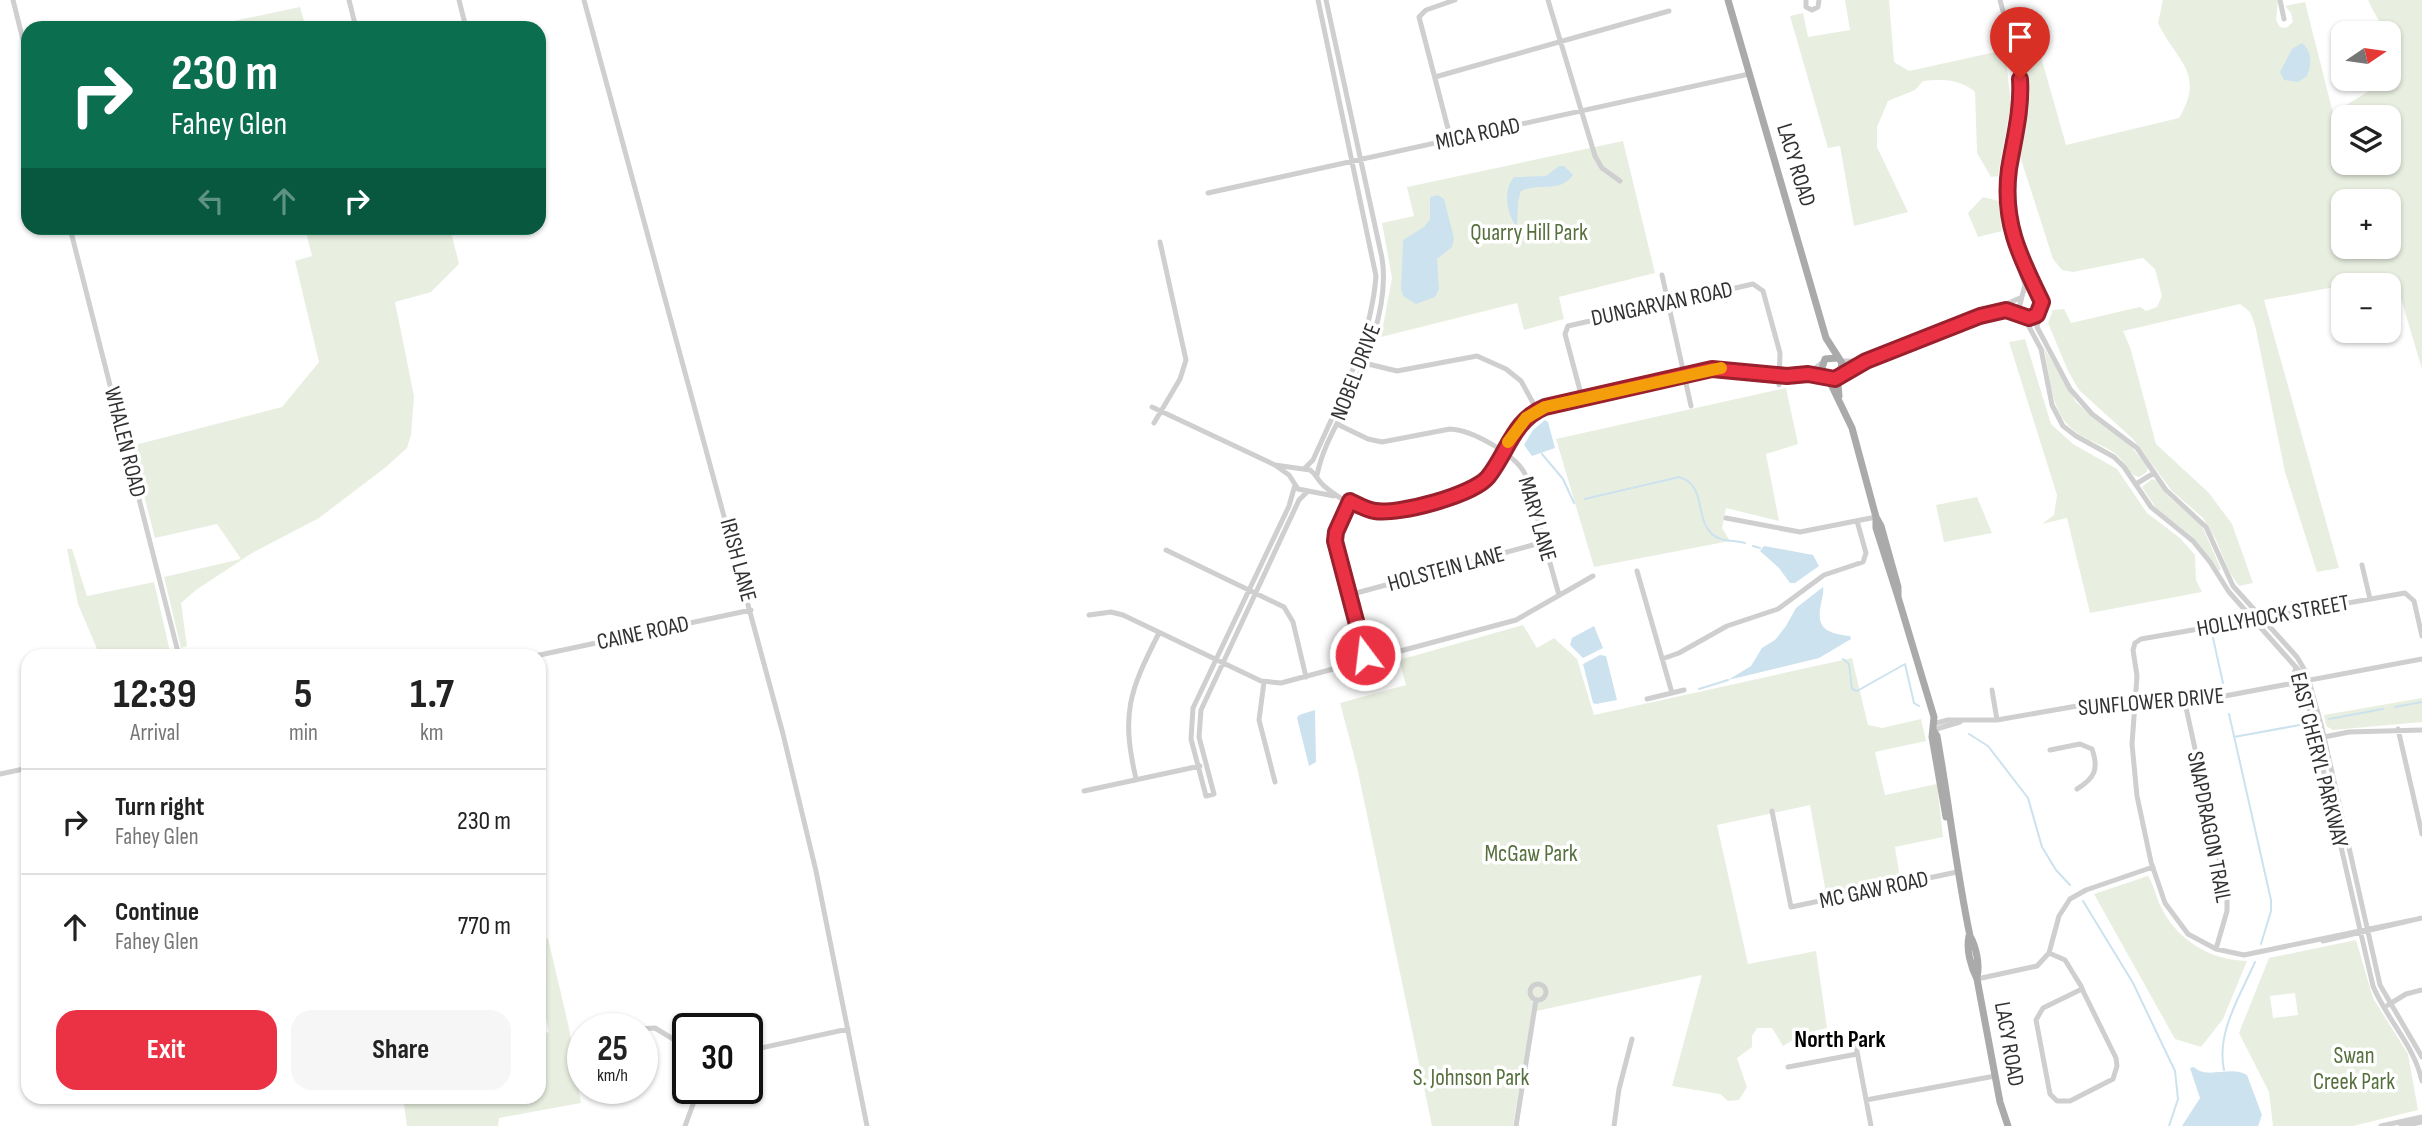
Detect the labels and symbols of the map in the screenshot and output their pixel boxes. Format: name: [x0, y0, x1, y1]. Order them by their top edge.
pin: [1990, 7, 2050, 79]
north arrow: [2331, 21, 2401, 91]
street label: MICA ROAD: [1433, 111, 1523, 157]
street label: LACY ROAD: [1770, 120, 1822, 210]
park label: Quarry Hill Park: [1470, 219, 1588, 247]
street label: DUNGARVAN ROAD: [1589, 275, 1735, 333]
street label: NOBEL DRIVE: [1325, 320, 1387, 424]
street label: WHALEN ROAD: [98, 384, 152, 500]
street label: MARY LANE: [1512, 473, 1562, 565]
street label: IRISH LANE: [713, 515, 763, 605]
street label: HOLSTEIN LANE: [1385, 540, 1507, 598]
street label: HOLLYHOCK STREET: [2195, 589, 2351, 643]
street label: CAINE ROAD: [594, 610, 692, 656]
position arrow: [1328, 618, 1402, 692]
street label: EAST CHERYL PARKWAY: [2284, 670, 2354, 851]
street label: SUNFLOWER DRIVE: [2077, 682, 2225, 722]
street label: SNAPDRAGON TRAIL: [2181, 749, 2237, 906]
park label: McGaw Park: [1484, 840, 1578, 868]
street label: MC GAW ROAD: [1817, 865, 1931, 915]
street label: LACY ROAD: [1988, 999, 2030, 1089]
speed limit sign: 30: [672, 1013, 763, 1104]
district label: North Park: [1794, 1025, 1886, 1054]
park label: Swan Creek Park: [2313, 1042, 2395, 1096]
park label: S. Johnson Park: [1413, 1064, 1530, 1092]

